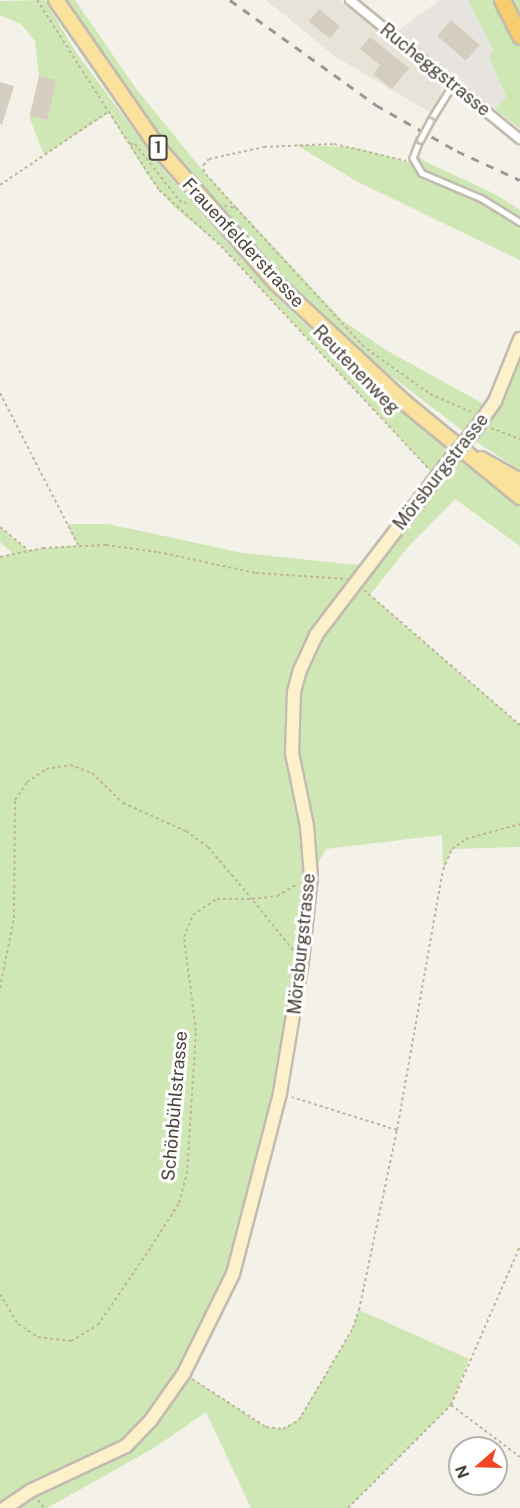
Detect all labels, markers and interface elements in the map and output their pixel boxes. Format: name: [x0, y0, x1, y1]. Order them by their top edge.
street label: Rucheggstrasse: [376, 19, 494, 121]
road number: 1: [148, 135, 168, 161]
street label: Frauenfelderstrasse: [177, 174, 309, 312]
street label: Reutenenweg: [308, 321, 404, 419]
street label: Mörsburgstrasse: [389, 409, 493, 535]
street label: Mörsburgstrasse: [284, 872, 320, 1016]
street label: Schönbühlstrasse: [158, 1030, 192, 1182]
north arrow: [448, 1436, 508, 1496]
text: N: [451, 1463, 474, 1481]

